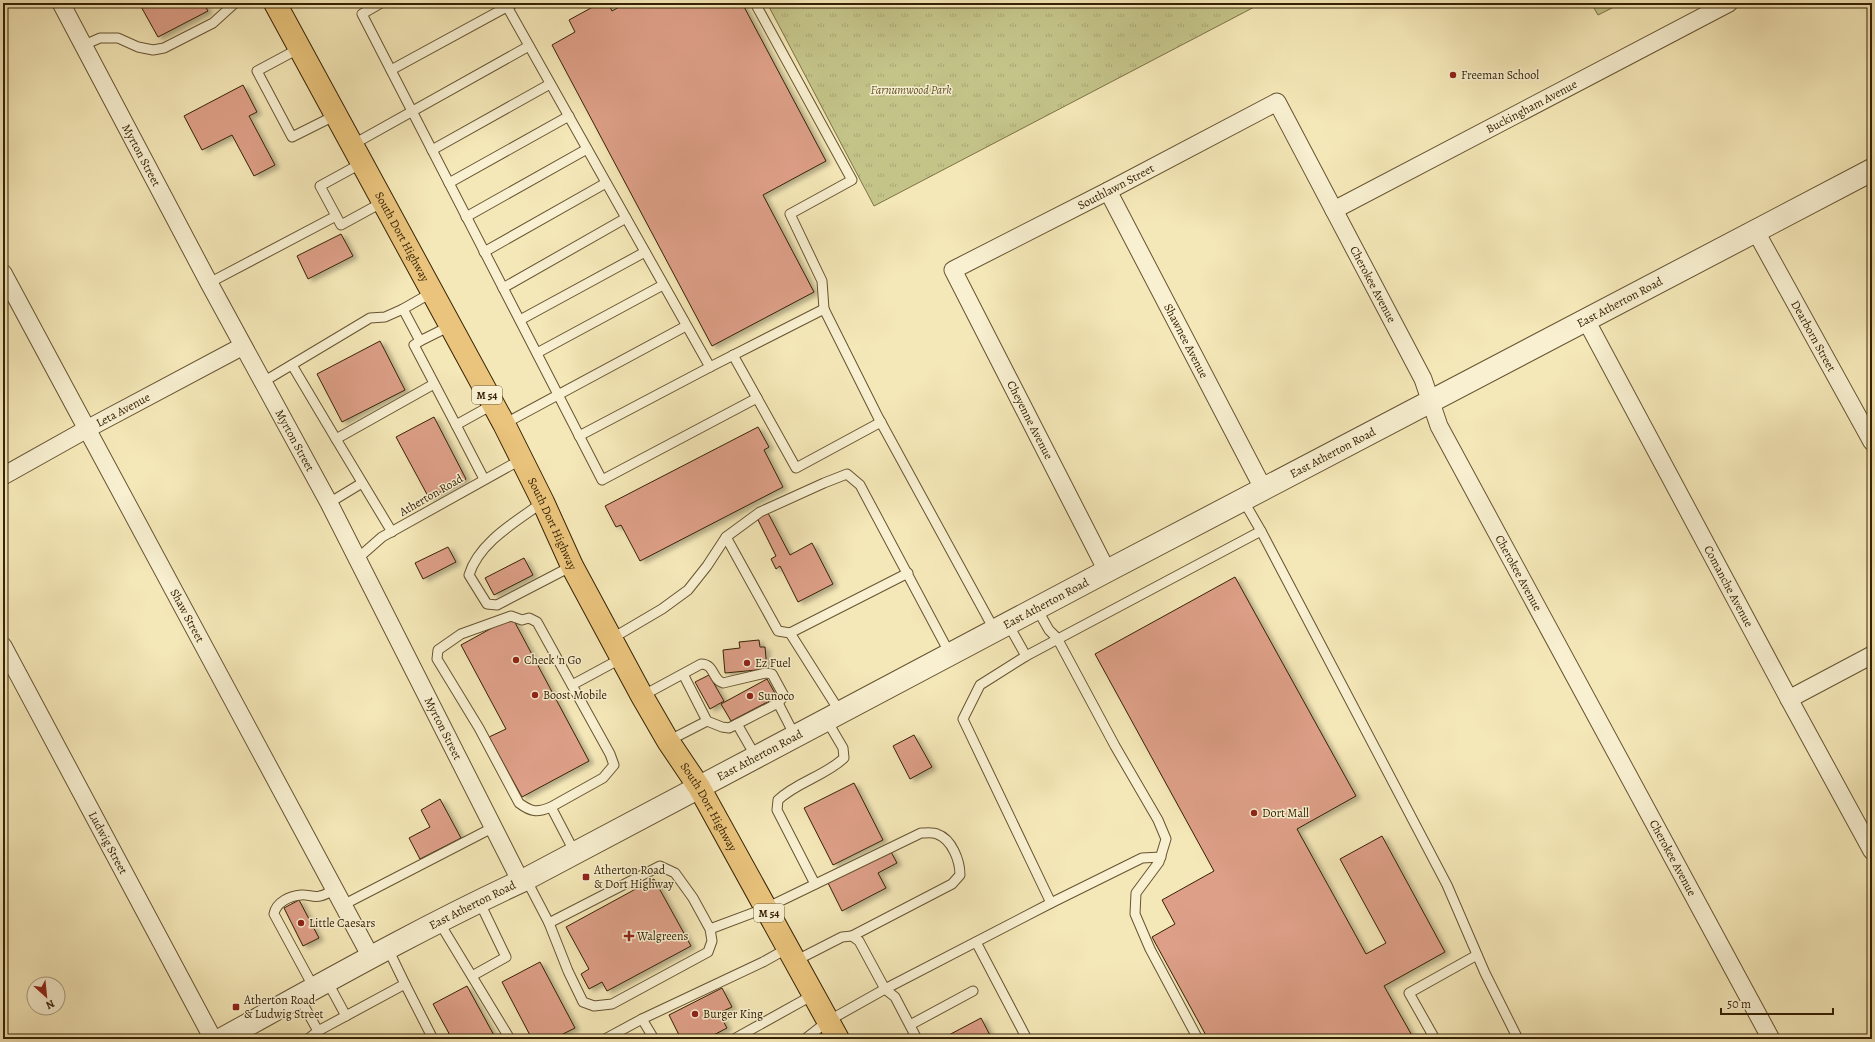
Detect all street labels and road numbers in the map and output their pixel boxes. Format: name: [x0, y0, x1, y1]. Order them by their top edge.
street label: Buckingham Avenue: [1483, 76, 1580, 137]
street label: Myrton Street: [118, 121, 164, 189]
street label: Southlawn Street: [1075, 160, 1157, 213]
street label: South Dort Highway: [371, 189, 433, 285]
street label: Cherokee Avenue: [1346, 243, 1400, 325]
street label: East Atherton Road: [1574, 273, 1666, 331]
street label: Dearborn Street: [1787, 297, 1840, 375]
street label: Shawnee Avenue: [1160, 301, 1212, 381]
street label: Cheyenne Avenue: [1003, 378, 1057, 462]
road number: M 54: [472, 386, 502, 404]
street label: Leta Avenue: [93, 389, 153, 431]
street label: Myrton Street: [271, 407, 318, 474]
street label: East Atherton Road: [1287, 423, 1379, 482]
street label: Atherton Road: [395, 470, 466, 520]
street label: South Dort Highway: [524, 475, 581, 573]
street label: Cherokee Avenue: [1491, 532, 1546, 614]
street label: Comanche Avenue: [1700, 543, 1757, 630]
street label: East Atherton Road: [1000, 574, 1092, 633]
street label: Shaw Street: [166, 586, 208, 645]
street label: Myrton Street: [421, 694, 466, 763]
street label: East Atherton Road: [714, 726, 806, 784]
street label: South Dort Highway: [677, 759, 741, 855]
street label: Ludwig Street: [85, 809, 131, 877]
street label: Cherokee Avenue: [1646, 817, 1700, 899]
street label: East Atherton Road: [426, 877, 519, 933]
road number: M 54: [754, 904, 784, 922]

